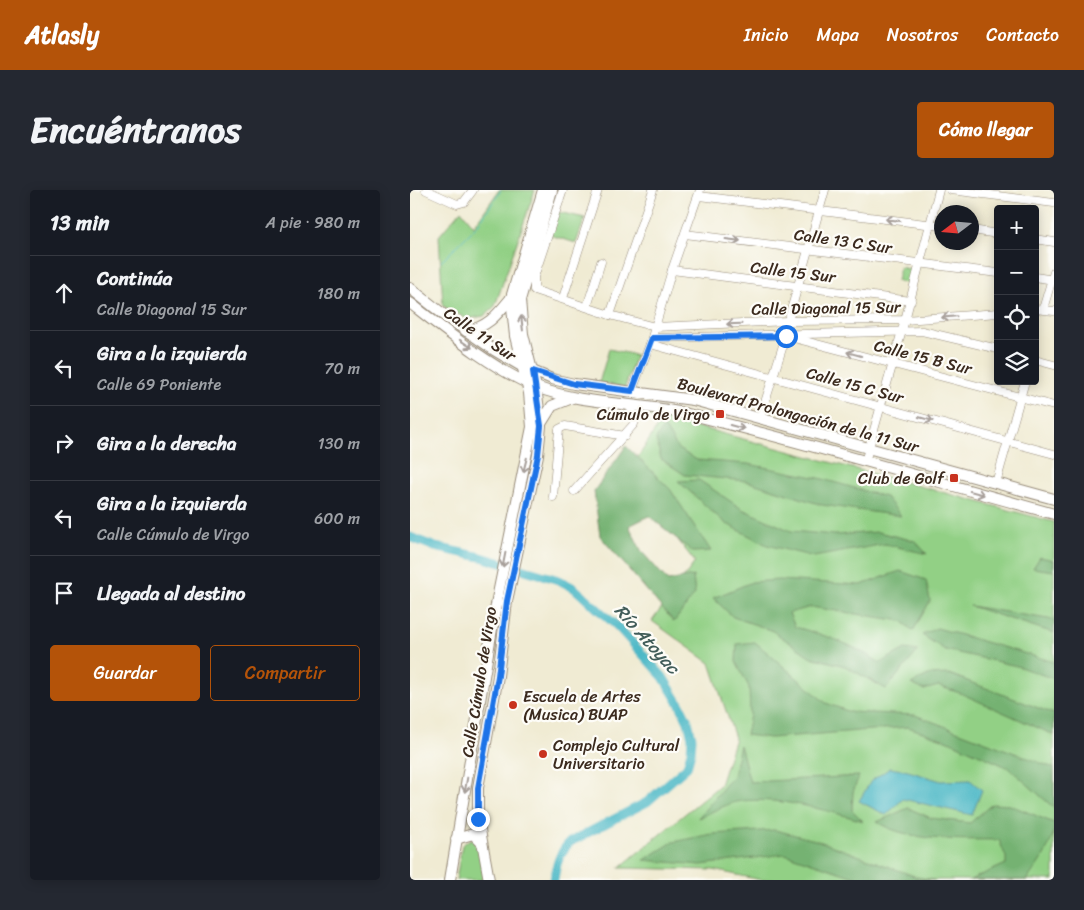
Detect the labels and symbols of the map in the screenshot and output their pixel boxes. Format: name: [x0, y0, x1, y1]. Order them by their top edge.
north arrow: [934, 205, 979, 250]
one-way arrow: [885, 215, 901, 225]
street label: Calle 13 C Sur: [792, 220, 895, 262]
one-way arrow: [725, 235, 741, 245]
street label: Calle 15 Sur: [749, 252, 839, 292]
street label: Calle Diagonal 15 Sur: [751, 292, 902, 324]
street label: Calle 11 Sur: [438, 299, 524, 370]
one-way arrow: [941, 312, 957, 321]
one-way arrow: [517, 316, 527, 332]
one-way arrow: [727, 319, 743, 328]
route start: [775, 325, 798, 348]
street label: Calle 15 B Sur: [871, 331, 976, 383]
one-way arrow: [458, 339, 472, 349]
one-way arrow: [847, 349, 863, 358]
street label: Calle 15 C Sur: [803, 358, 908, 412]
street label: Boulevard Prolongación de la 11 Sur: [674, 369, 923, 462]
place label: Cúmulo de Virgo: [597, 400, 710, 429]
marker: Cúmulo de Virgo: [714, 408, 726, 420]
one-way arrow: [918, 415, 934, 424]
one-way arrow: [729, 423, 745, 432]
one-way arrow: [520, 456, 529, 472]
place label: Club de Golf: [858, 464, 946, 493]
marker: Club de Golf: [948, 472, 960, 484]
one-way arrow: [968, 489, 984, 498]
one-way arrow: [499, 552, 509, 568]
water label: Río Atoyac: [606, 596, 689, 683]
street label: Calle Cúmulo de Virgo: [453, 604, 505, 760]
place label: Escuela de Artes (Musica) BUAP: [523, 682, 641, 729]
marker: Escuela de Artes (Musica) BUAP: [507, 699, 519, 711]
place label: Complejo Cultural Universitario: [553, 731, 680, 778]
marker: Complejo Cultural Universitario: [537, 748, 549, 760]
one-way arrow: [460, 777, 470, 793]
route end: [467, 808, 490, 831]

